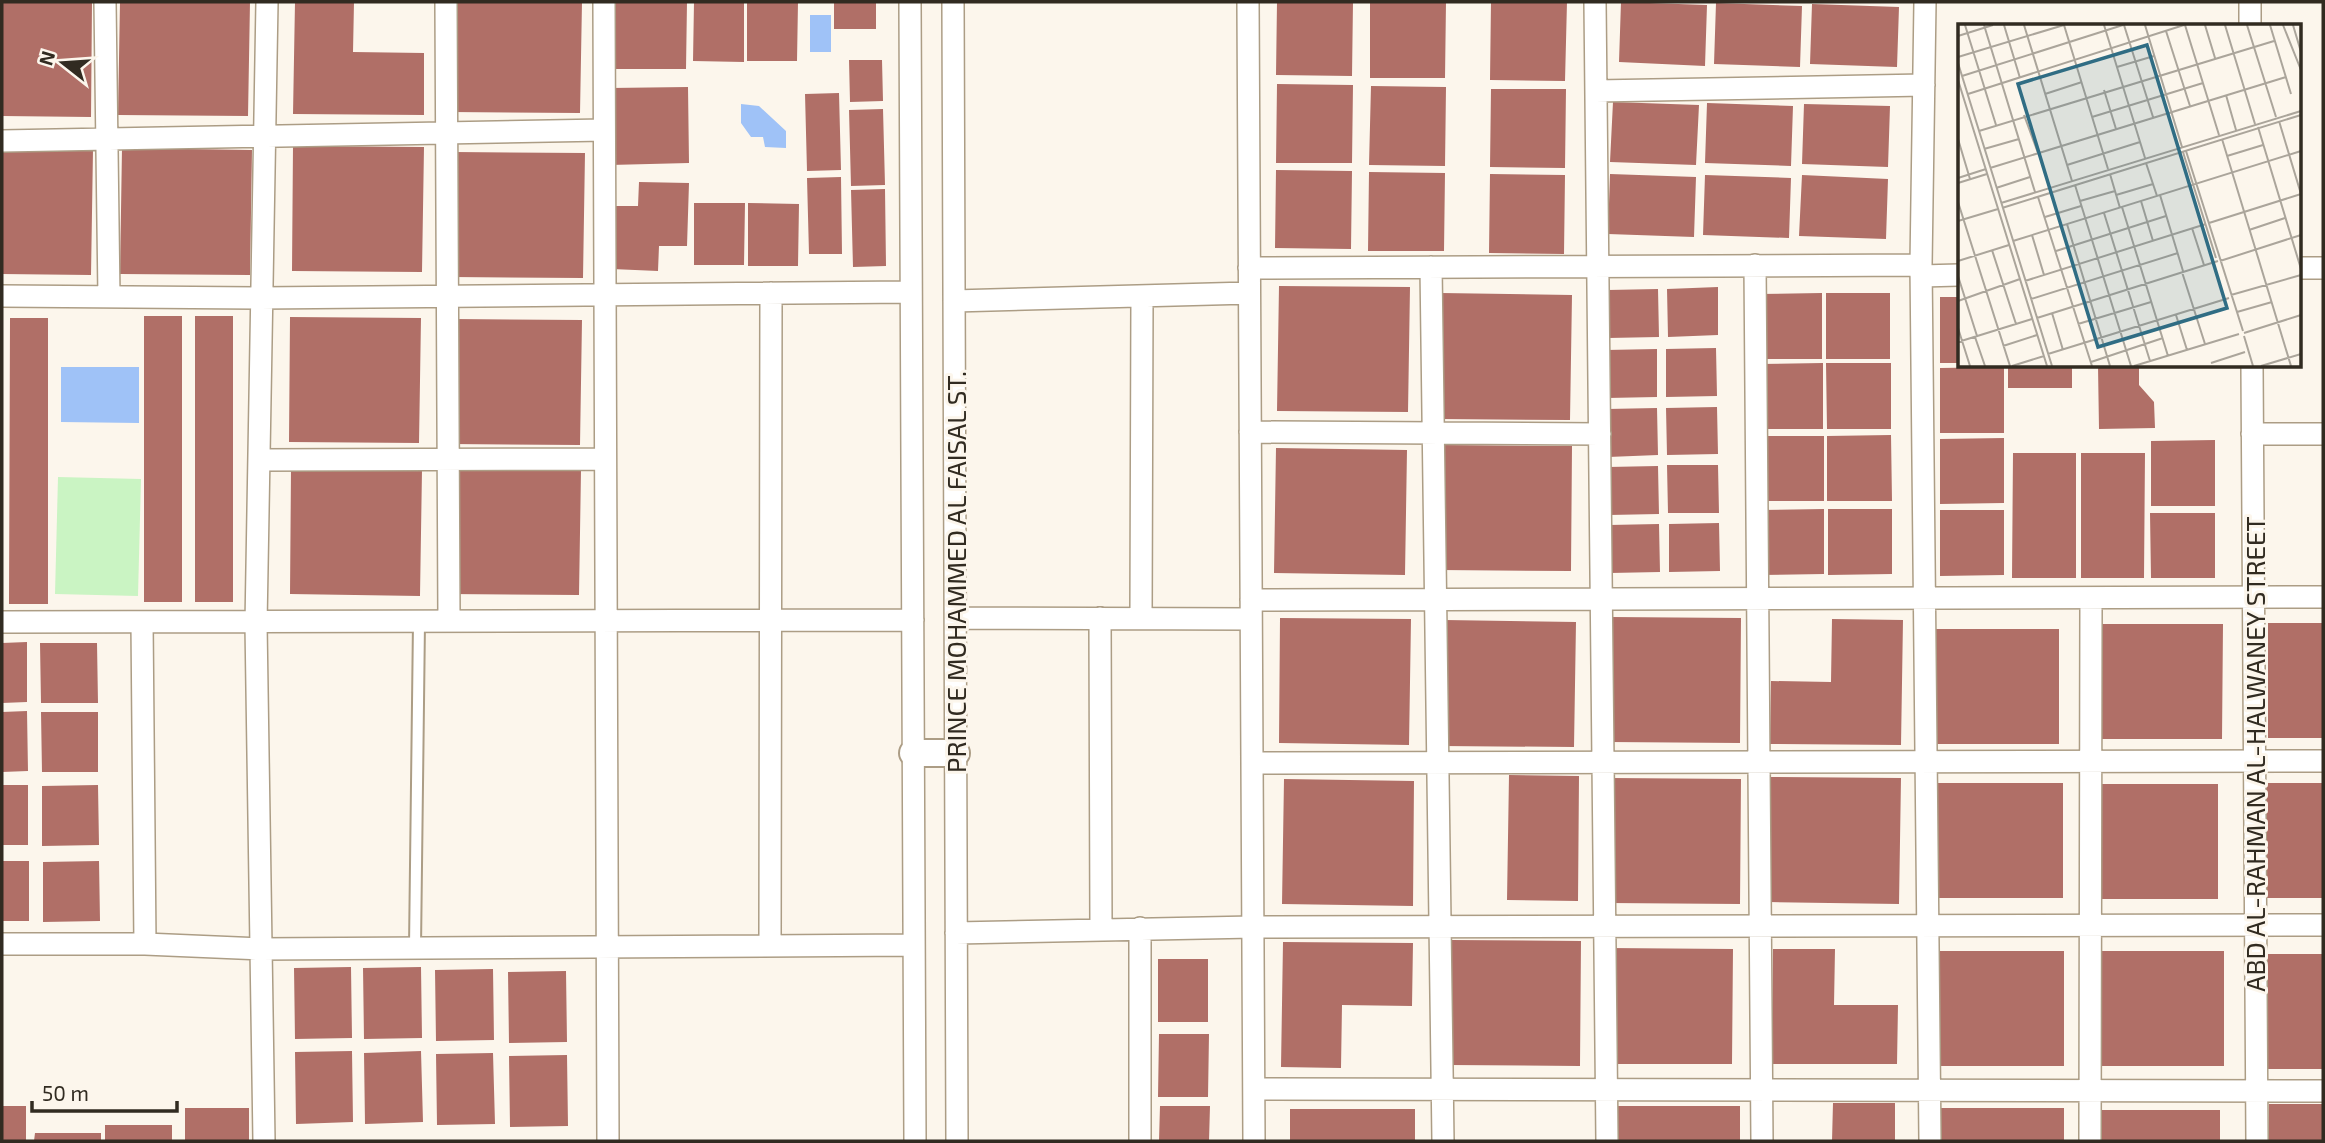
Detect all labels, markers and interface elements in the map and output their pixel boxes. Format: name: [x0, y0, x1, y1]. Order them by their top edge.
inset map: [1958, 24, 2300, 368]
north arrow: [28, 28, 98, 98]
text: N: [33, 48, 59, 68]
street label: PRINCE MOHAMMED AL FAISAL ST.: [940, 371, 971, 773]
street label: ABD AL-RAHMAN AL-HALWANEY STREET: [2239, 516, 2270, 992]
scale bar: [32, 1070, 177, 1114]
text: 50 m: [42, 1080, 89, 1105]

